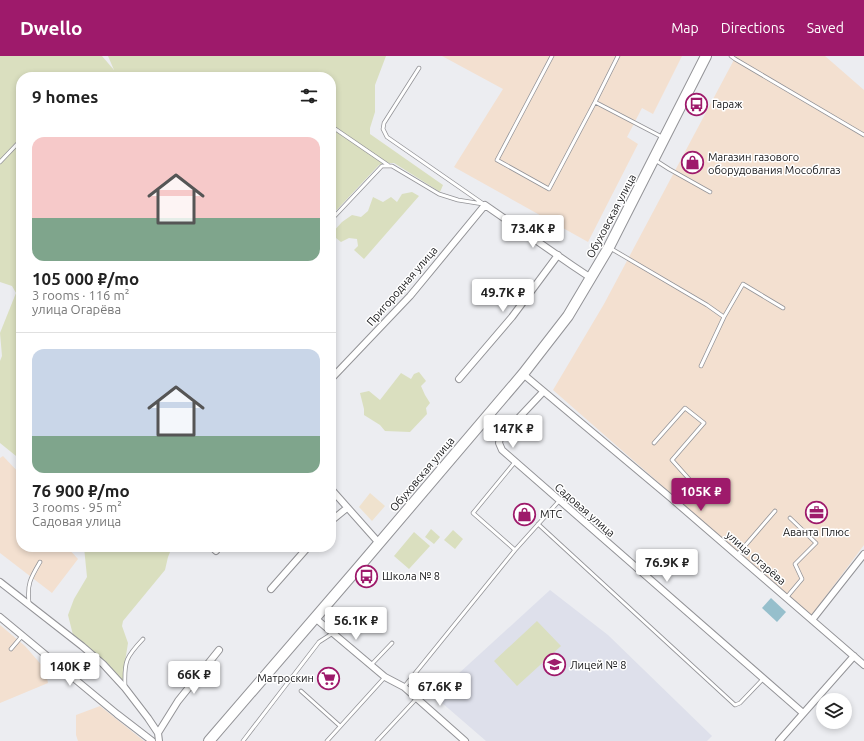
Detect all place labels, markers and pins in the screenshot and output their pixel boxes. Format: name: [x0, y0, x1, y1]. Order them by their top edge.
bus stop icon: Гараж: [684, 91, 710, 117]
place label: Гараж: [712, 98, 742, 110]
shop icon: Магазин газового оборудования Мособлгаз: [679, 150, 705, 176]
place label: Магазин газового оборудования Мособлгаз: [708, 151, 841, 176]
pin: 73.4K ₽: [496, 215, 570, 249]
pin: 49.7K ₽: [466, 279, 540, 313]
pin: 147K ₽: [480, 415, 546, 449]
pin: 105K ₽: [668, 478, 734, 512]
office icon: Аванта Плюс: [803, 499, 829, 525]
shop icon: МТС: [511, 501, 537, 527]
place label: МТС: [540, 508, 563, 520]
place label: Аванта Плюс: [783, 526, 849, 538]
pin: 76.9K ₽: [630, 549, 704, 583]
bus stop icon: Школа № 8: [354, 563, 380, 589]
place label: Школа № 8: [382, 570, 440, 582]
pin: 56.1K ₽: [319, 607, 393, 641]
school or university icon: Лицей № 8: [541, 652, 567, 678]
pin: 140K ₽: [37, 653, 103, 687]
place label: Лицей № 8: [570, 659, 626, 671]
pin: 66K ₽: [166, 661, 222, 695]
supermarket icon: Матроскин: [316, 665, 342, 691]
place label: Матроскин: [257, 672, 314, 684]
pin: 67.6K ₽: [403, 673, 477, 707]

